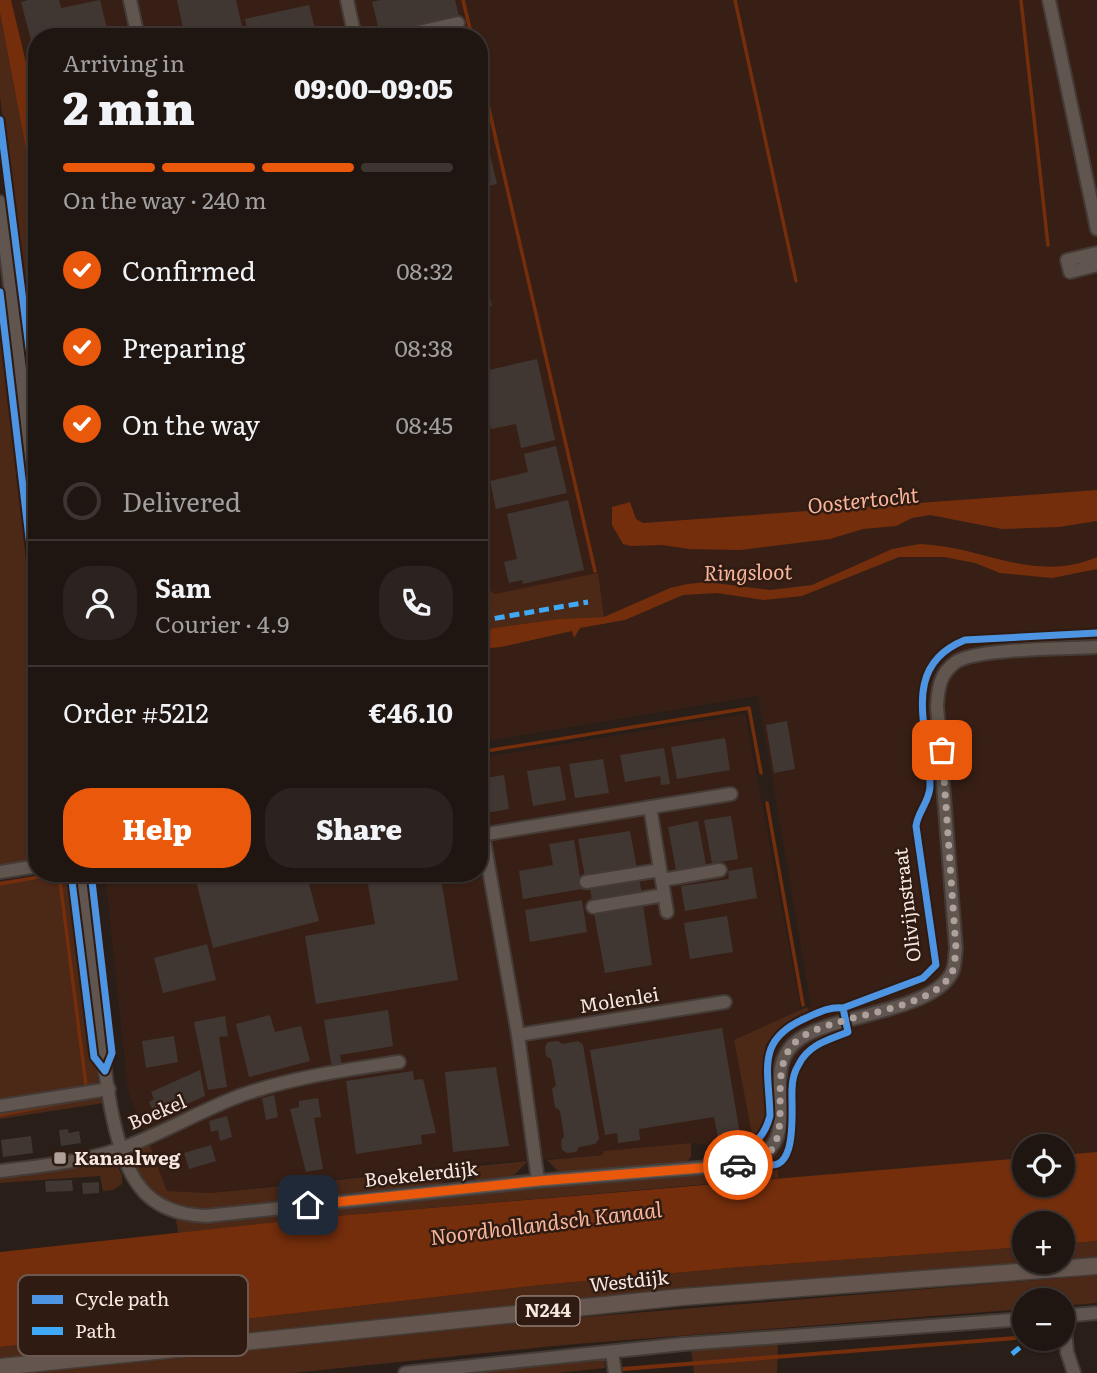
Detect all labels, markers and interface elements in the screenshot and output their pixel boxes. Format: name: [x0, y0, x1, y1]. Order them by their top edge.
text: Arriving in: [63, 45, 185, 79]
text: 09:00–09:05: [294, 68, 453, 107]
text: 2 min: [63, 71, 195, 139]
text: On the way · 240 m: [63, 182, 267, 216]
text: Confirmed: [122, 250, 256, 289]
icon: check: [63, 251, 101, 289]
text: 08:32: [396, 253, 453, 287]
text: Preparing: [122, 327, 245, 366]
icon: check: [63, 328, 101, 366]
text: 08:38: [394, 330, 453, 364]
text: On the way: [122, 404, 260, 443]
icon: check: [63, 405, 101, 443]
text: 08:45: [395, 407, 453, 441]
water label: Oostertocht: [806, 477, 920, 520]
text: Delivered: [122, 481, 241, 520]
water label: Ringsloot: [703, 554, 793, 587]
button: person: [63, 566, 137, 640]
button: phone: [379, 566, 453, 640]
text: Sam: [155, 567, 211, 606]
text: Courier · 4.9: [155, 606, 289, 640]
text: Order #5212: [63, 692, 209, 731]
text: €46.10: [369, 692, 453, 731]
pin: [912, 720, 972, 780]
icon: bag: [923, 731, 961, 769]
button: Help: [63, 788, 251, 868]
button: Share: [265, 788, 453, 868]
street label: Olivijnstraat: [885, 846, 927, 964]
street label: Molenlei: [577, 979, 661, 1019]
street label: Boekel: [123, 1086, 190, 1136]
courier: [703, 1130, 773, 1200]
map controls: [1012, 1134, 1075, 1351]
button: locate: [1012, 1134, 1075, 1197]
place label: Kanaalweg: [74, 1143, 181, 1171]
icon: car: [719, 1146, 757, 1184]
marker: Kanaalweg: [52, 1150, 68, 1166]
street label: Boekelerdijk: [363, 1153, 479, 1193]
pin: [278, 1175, 338, 1235]
icon: home: [289, 1186, 327, 1224]
water label: Noordhollandsch Kanaal: [428, 1192, 663, 1251]
button: +: [1012, 1211, 1075, 1274]
street label: Westdijk: [588, 1262, 670, 1298]
legend: [18, 1275, 248, 1356]
text: Cycle path: [75, 1284, 169, 1312]
button: −: [1012, 1288, 1075, 1351]
road number: N244: [516, 1296, 580, 1326]
text: Path: [75, 1316, 116, 1344]

